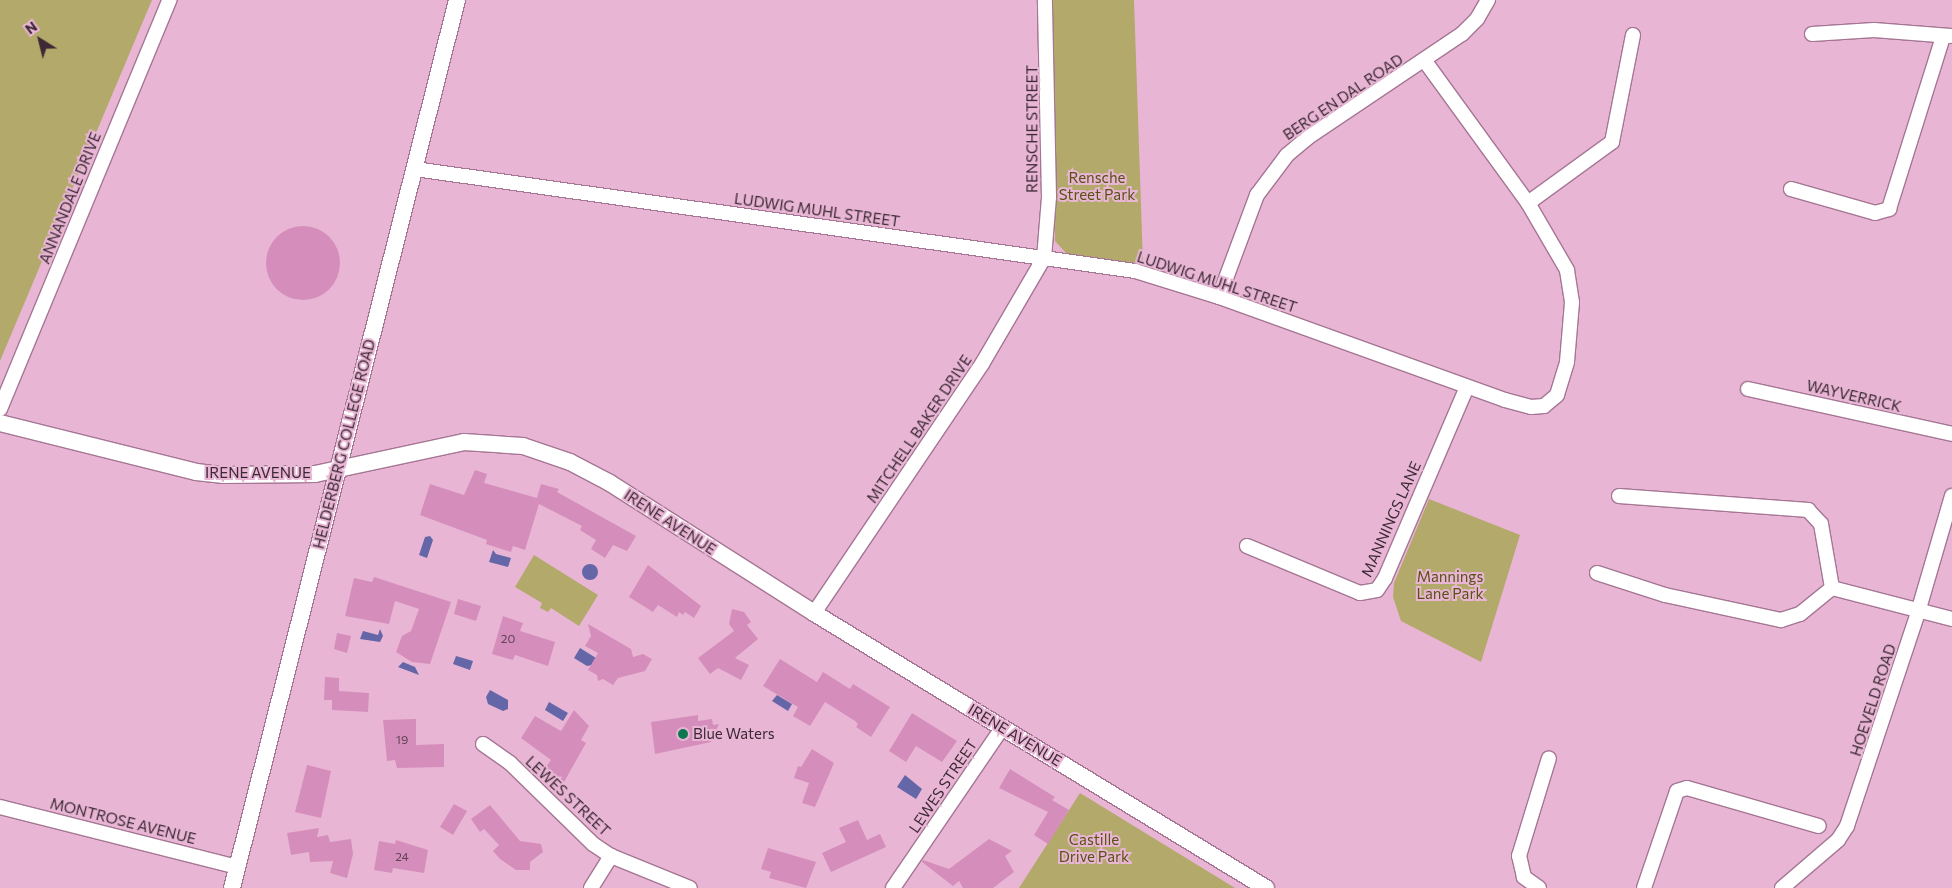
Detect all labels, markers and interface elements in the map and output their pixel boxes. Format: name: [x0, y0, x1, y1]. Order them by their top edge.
north arrow: [15, 15, 65, 65]
text: N: [22, 17, 40, 37]
street label: BERG EN DAL ROAD: [1280, 50, 1406, 144]
street label: RENSCHE STREET: [1023, 65, 1041, 193]
street label: ANNANDALE DRIVE: [35, 130, 105, 266]
park label: Rensche Street Park: [1059, 168, 1135, 203]
street label: LUDWIG MUHL STREET: [733, 189, 901, 231]
street label: LUDWIG MUHL STREET: [1135, 248, 1299, 316]
street label: HELDERBERG COLLEGE ROAD: [309, 337, 379, 551]
street label: MITCHELL BAKER DRIVE: [863, 352, 975, 506]
street label: WAYVERRICK: [1805, 376, 1903, 416]
street label: MANNINGS LANE: [1357, 458, 1425, 580]
street label: IRENE AVENUE: [205, 464, 311, 482]
street label: IRENE AVENUE: [621, 486, 719, 558]
park label: Mannings Lane Park: [1416, 567, 1484, 602]
house number: 20: [501, 632, 515, 646]
street label: HOEVELD ROAD: [1846, 642, 1900, 758]
street label: IRENE AVENUE: [965, 700, 1065, 770]
place label: Blue Waters: [693, 725, 775, 743]
marker: Blue Waters: [677, 728, 689, 740]
house number: 19: [396, 733, 408, 747]
street label: LEWES STREET: [905, 736, 981, 836]
street label: LEWES STREET: [522, 752, 614, 840]
street label: MONTROSE AVENUE: [48, 794, 198, 848]
park label: Castille Drive Park: [1059, 830, 1129, 865]
house number: 24: [395, 850, 409, 864]

